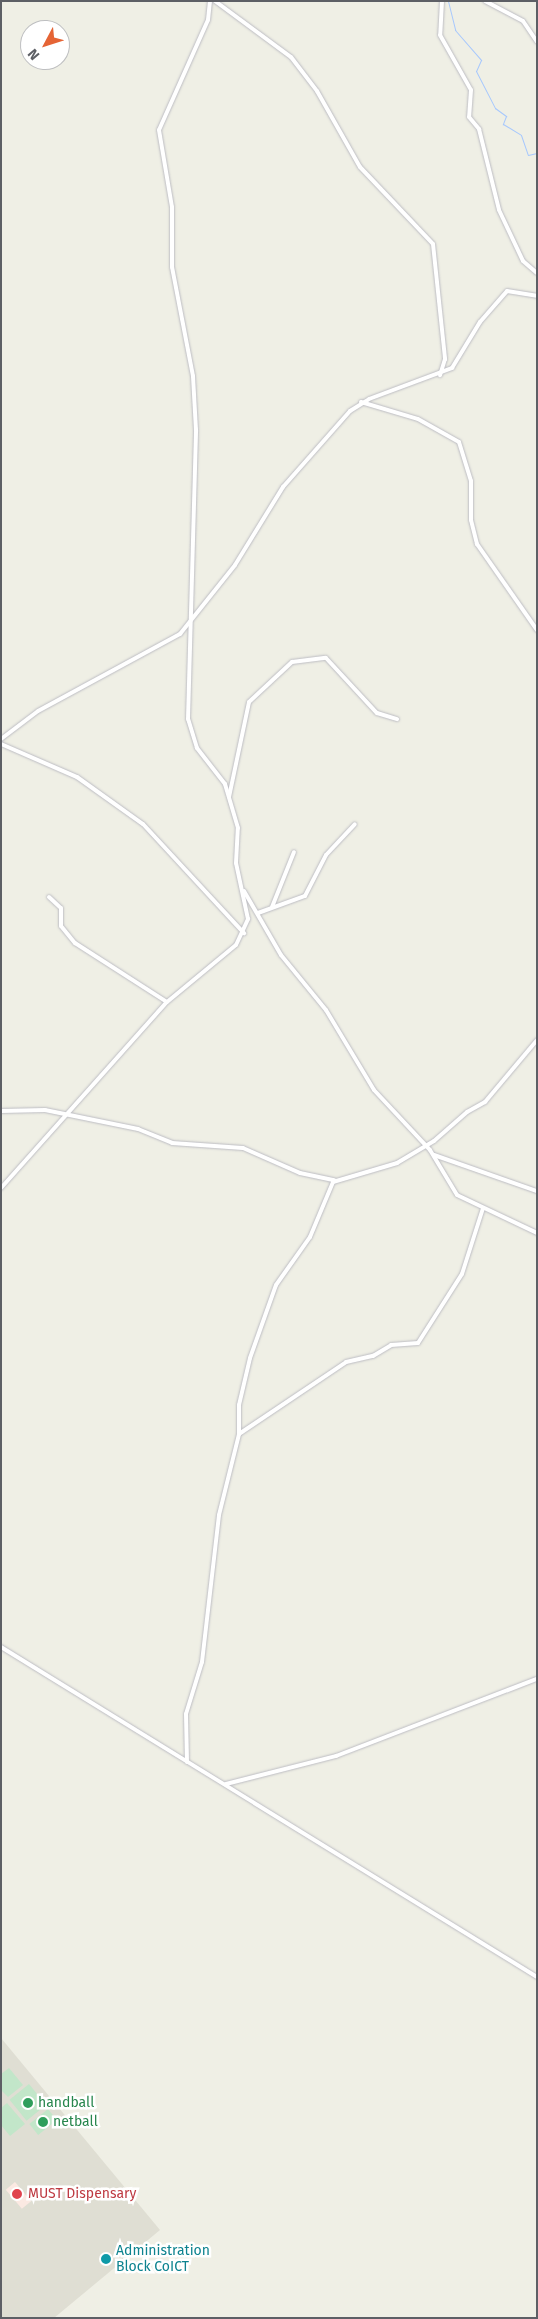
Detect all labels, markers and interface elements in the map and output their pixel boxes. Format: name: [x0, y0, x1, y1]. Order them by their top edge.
north arrow: [20, 20, 70, 70]
text: N: [24, 45, 43, 63]
place label: handball: [38, 2095, 94, 2111]
marker: handball: [22, 2097, 34, 2109]
place label: netball: [53, 2114, 98, 2130]
marker: netball: [37, 2116, 49, 2128]
place label: MUST Dispensary: [28, 2186, 136, 2202]
marker: MUST Dispensary: [10, 2187, 24, 2201]
place label: Administration Block CoICT: [116, 2243, 210, 2276]
marker: Administration Block CoICT: [100, 2253, 112, 2265]

